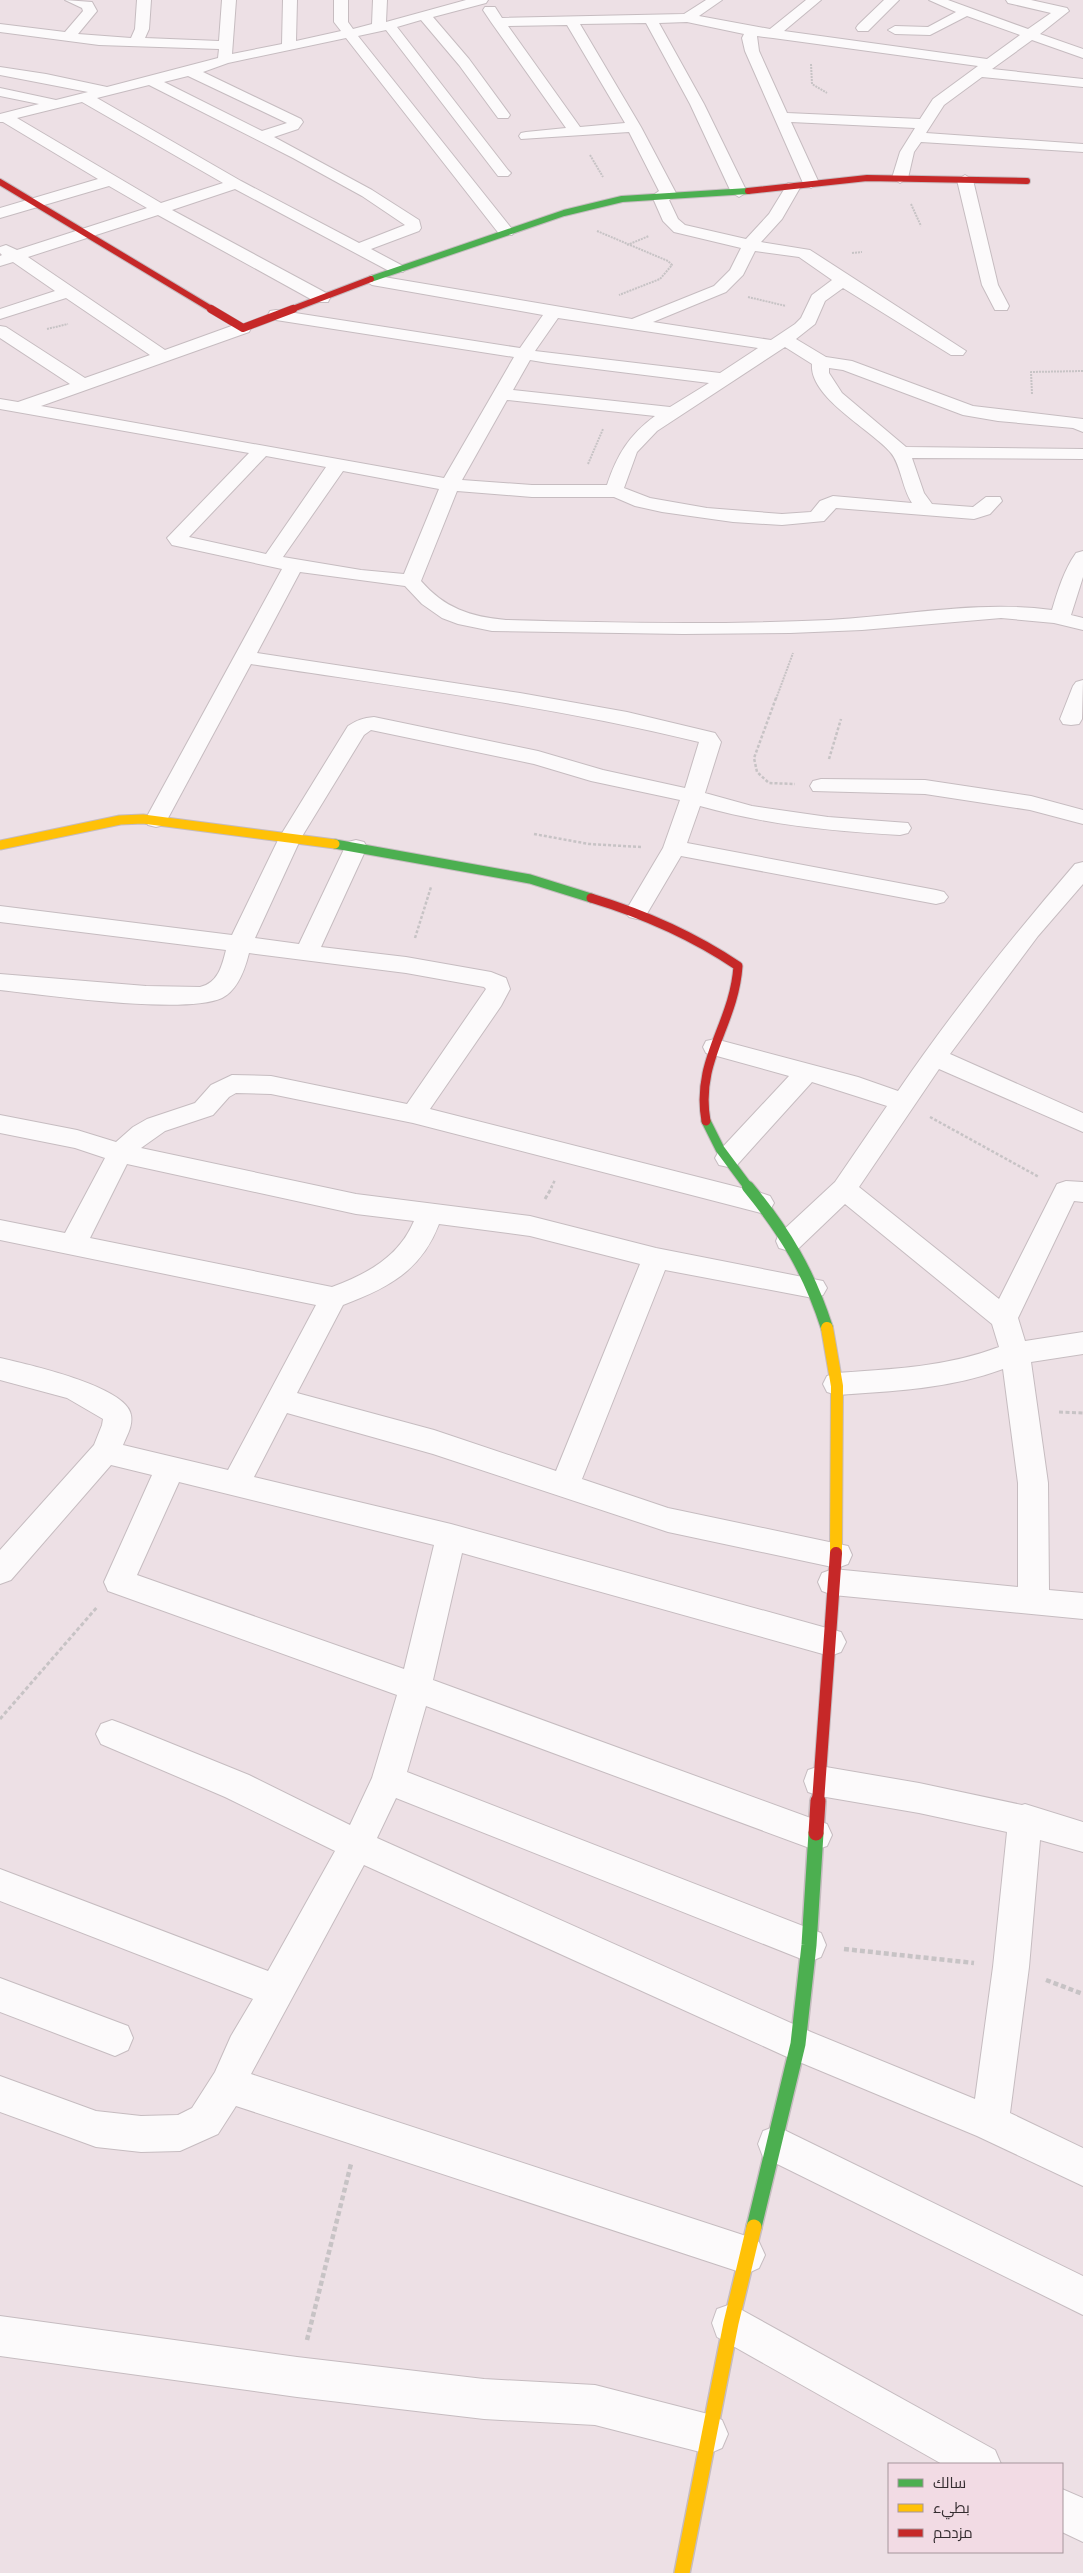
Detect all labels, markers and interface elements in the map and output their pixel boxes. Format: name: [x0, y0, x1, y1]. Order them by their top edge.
legend: [888, 2463, 1063, 2553]
text: سالك: [933, 2474, 966, 2492]
text: بطيء: [933, 2499, 970, 2520]
text: مزدحم: [933, 2524, 973, 2543]

